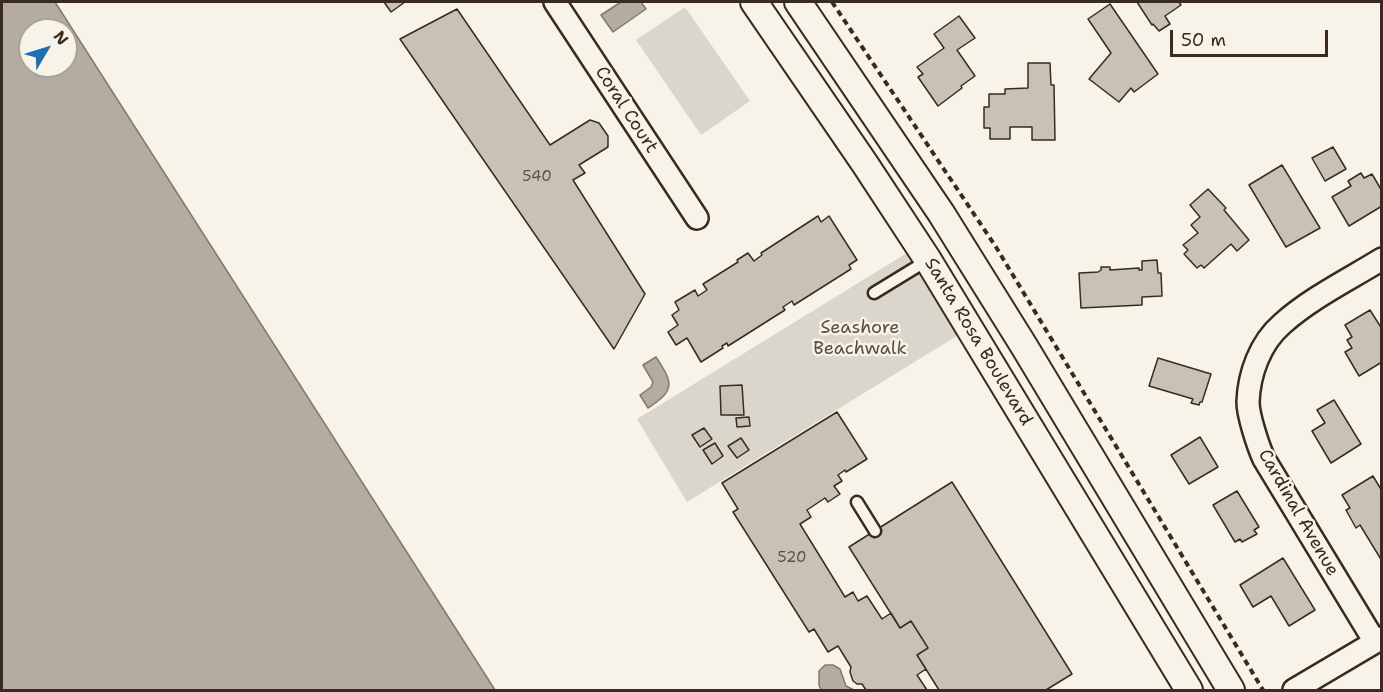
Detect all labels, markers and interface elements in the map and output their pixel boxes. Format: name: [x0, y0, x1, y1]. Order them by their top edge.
north arrow: [18, 18, 78, 78]
scale bar: [1173, 18, 1330, 56]
text: N: [49, 26, 73, 49]
text: 50 m: [1181, 28, 1226, 52]
street label: Coral Court: [590, 63, 662, 157]
house number: 540: [522, 168, 552, 186]
street label: Santa Rosa Boulevard: [919, 254, 1037, 430]
park label: Seashore Beachwalk: [813, 317, 907, 360]
street label: Cardinal Avenue: [1253, 446, 1343, 580]
house number: 520: [778, 549, 806, 567]

